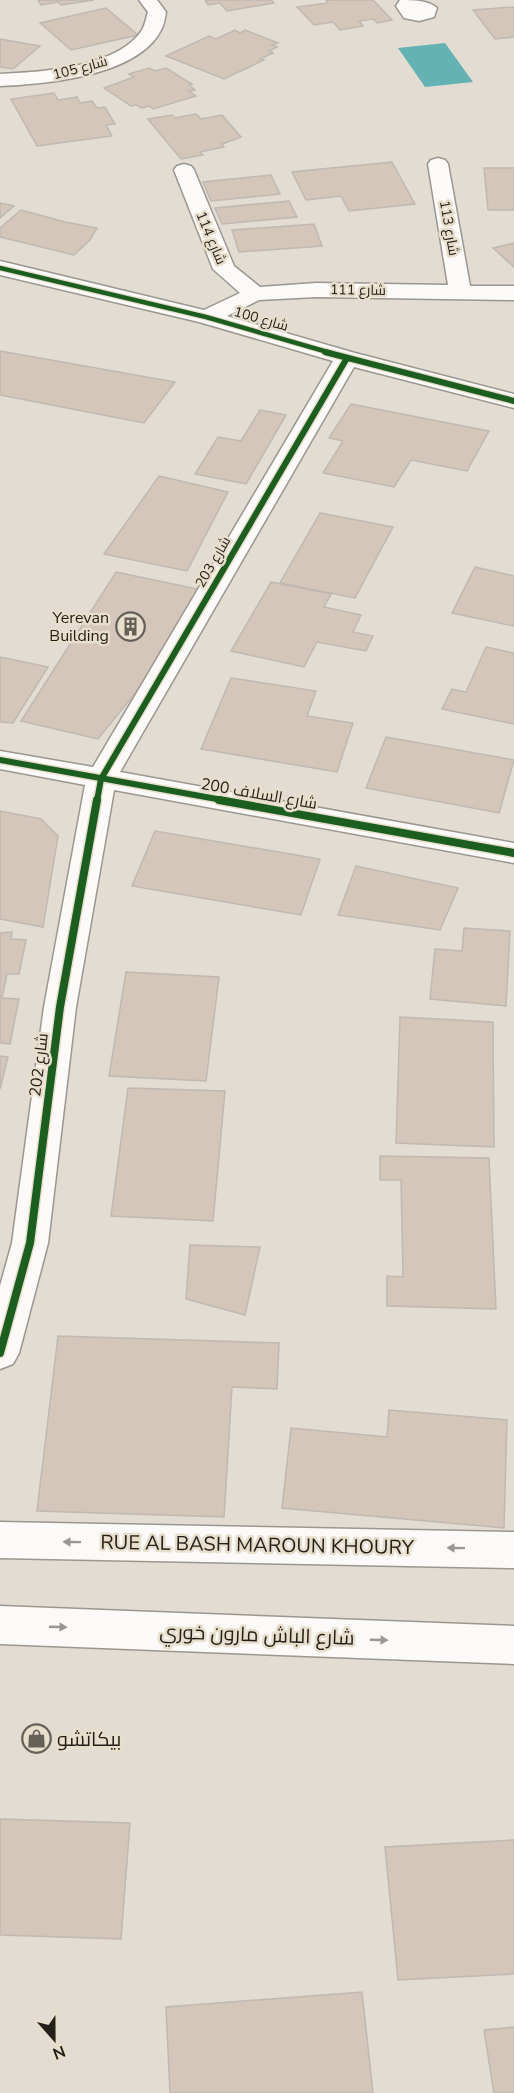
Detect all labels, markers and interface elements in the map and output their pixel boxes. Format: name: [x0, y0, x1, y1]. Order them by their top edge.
street label: شارع 105: [51, 52, 109, 84]
street label: شارع 113: [435, 199, 463, 257]
street label: شارع 114: [191, 209, 231, 267]
street label: شارع 111: [330, 280, 386, 300]
street label: شارع 100: [232, 302, 290, 336]
street label: شارع 203: [191, 533, 235, 591]
place label: Yerevan Building: [49, 607, 109, 647]
building icon: Yerevan Building: [114, 611, 146, 643]
street label: 200 شارع السلاف: [199, 773, 319, 815]
street label: شارع 202: [24, 1032, 54, 1098]
street label: RUE AL BASH MAROUN KHOURY: [100, 1529, 415, 1561]
one-way arrow: [62, 1537, 81, 1547]
one-way arrow: [446, 1544, 465, 1553]
street label: شارع الباش مارون خوري: [159, 1618, 355, 1654]
one-way arrow: [49, 1623, 68, 1632]
one-way arrow: [370, 1635, 389, 1644]
shop icon: بيكاتشو: [20, 1723, 52, 1755]
place label: بيكاتشو: [57, 1726, 121, 1753]
north arrow: [24, 2009, 84, 2069]
text: N: [49, 2040, 69, 2064]

